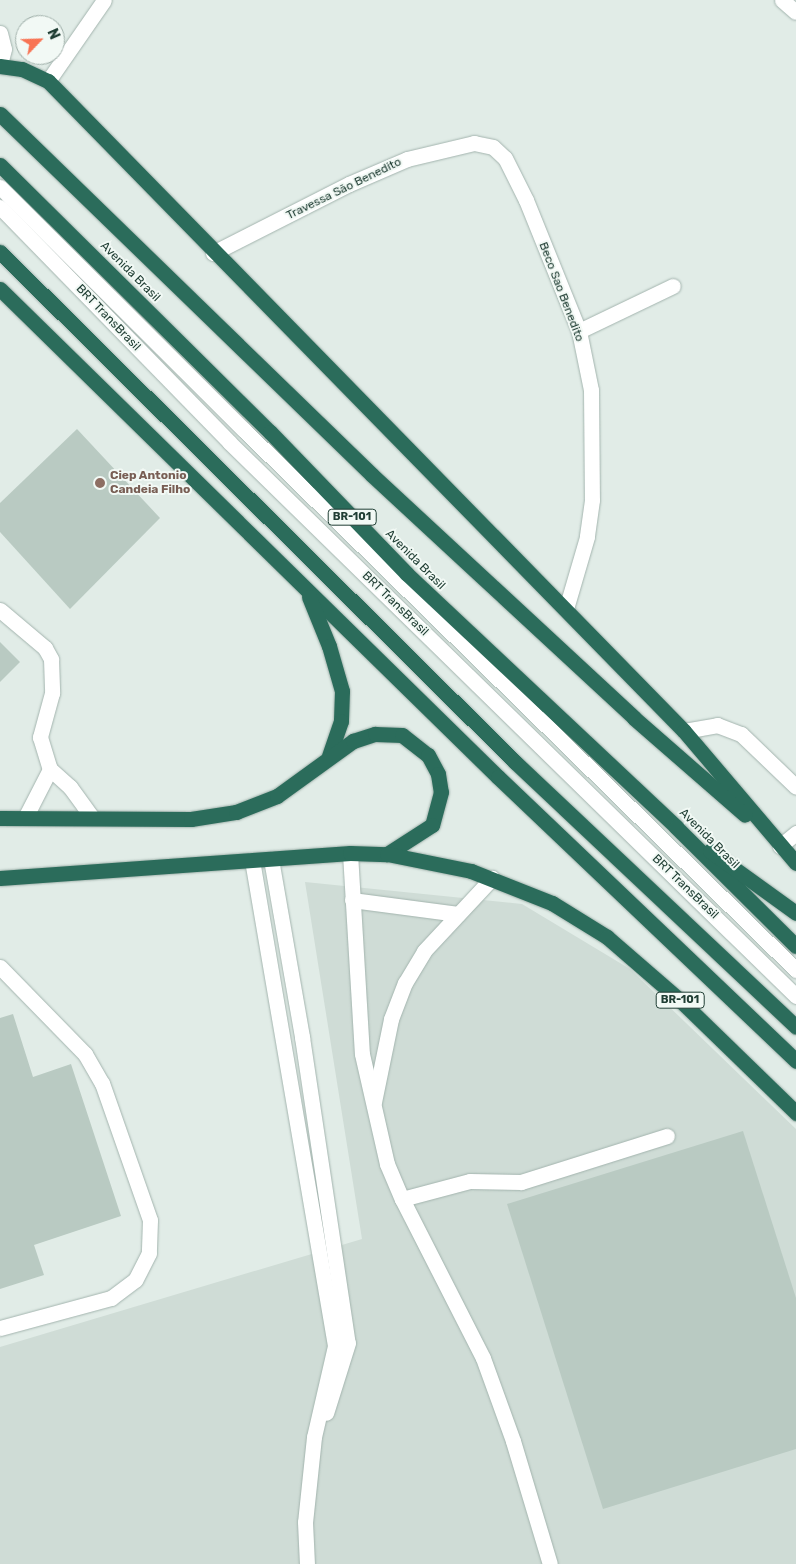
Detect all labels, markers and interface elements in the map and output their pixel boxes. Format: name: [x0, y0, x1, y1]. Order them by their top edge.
north arrow: [15, 15, 65, 65]
text: N: [43, 26, 63, 42]
street label: Travessa Sāo Benedito: [284, 155, 404, 223]
street label: Avenida Brasil: [97, 239, 163, 305]
street label: Beco Sao Benedito: [535, 240, 587, 344]
street label: BRT TransBrasil: [73, 282, 143, 354]
place label: Ciep Antonio Candeia Filho: [110, 469, 190, 497]
marker: Ciep Antonio Candeia Filho: [94, 477, 106, 489]
road number: BR-101: [327, 508, 377, 526]
street label: Avenida Brasil: [382, 527, 448, 593]
street label: BRT TransBrasil: [359, 569, 431, 639]
street label: Avenida Brasil: [676, 806, 742, 872]
street label: BRT TransBrasil: [649, 852, 721, 922]
road number: BR-101: [655, 992, 705, 1008]

